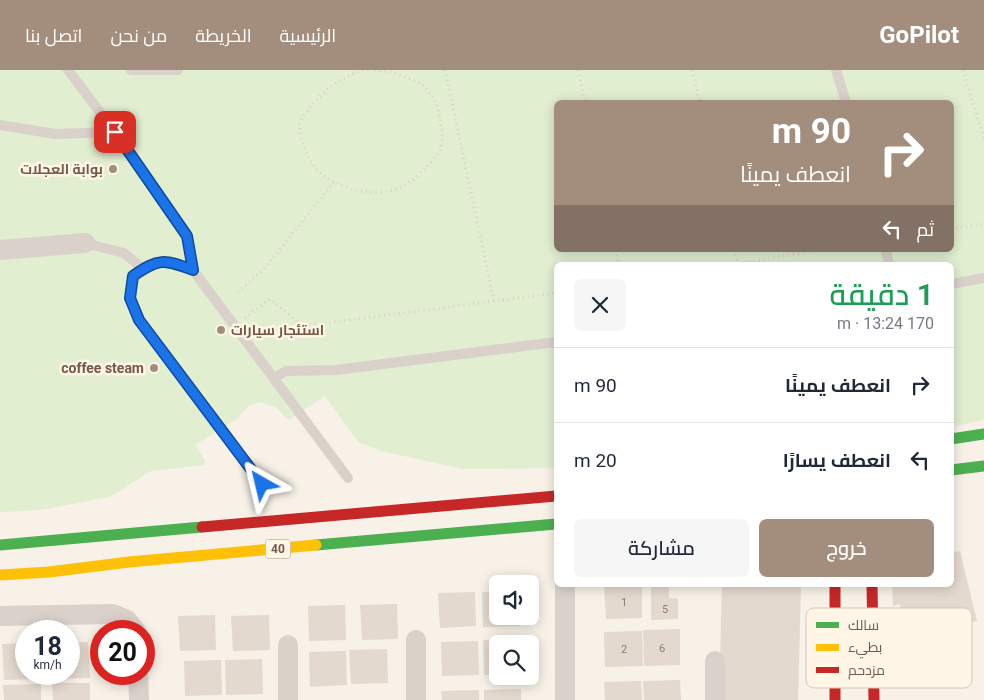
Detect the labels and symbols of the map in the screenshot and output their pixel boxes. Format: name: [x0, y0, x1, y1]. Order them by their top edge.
pin: [94, 111, 136, 153]
place label: بوابة العجلات: [20, 161, 103, 178]
marker: بوابة العجلات: [107, 163, 119, 175]
place label: استئجار سيارات: [231, 322, 324, 338]
marker: استئجار سيارات: [215, 324, 227, 336]
place label: coffee steam: [61, 360, 144, 376]
marker: coffee steam: [148, 362, 160, 374]
position arrow: [235, 457, 287, 509]
road number: 40: [266, 539, 290, 558]
house number: 1: [621, 596, 627, 609]
house number: 5: [662, 603, 668, 616]
legend: [806, 608, 972, 688]
text: سالك: [848, 617, 879, 633]
speed limit sign: 20: [90, 620, 155, 685]
text: بطيء: [848, 639, 882, 659]
house number: 6: [659, 642, 665, 655]
house number: 2: [621, 643, 627, 656]
text: مزدحم: [848, 662, 885, 680]

